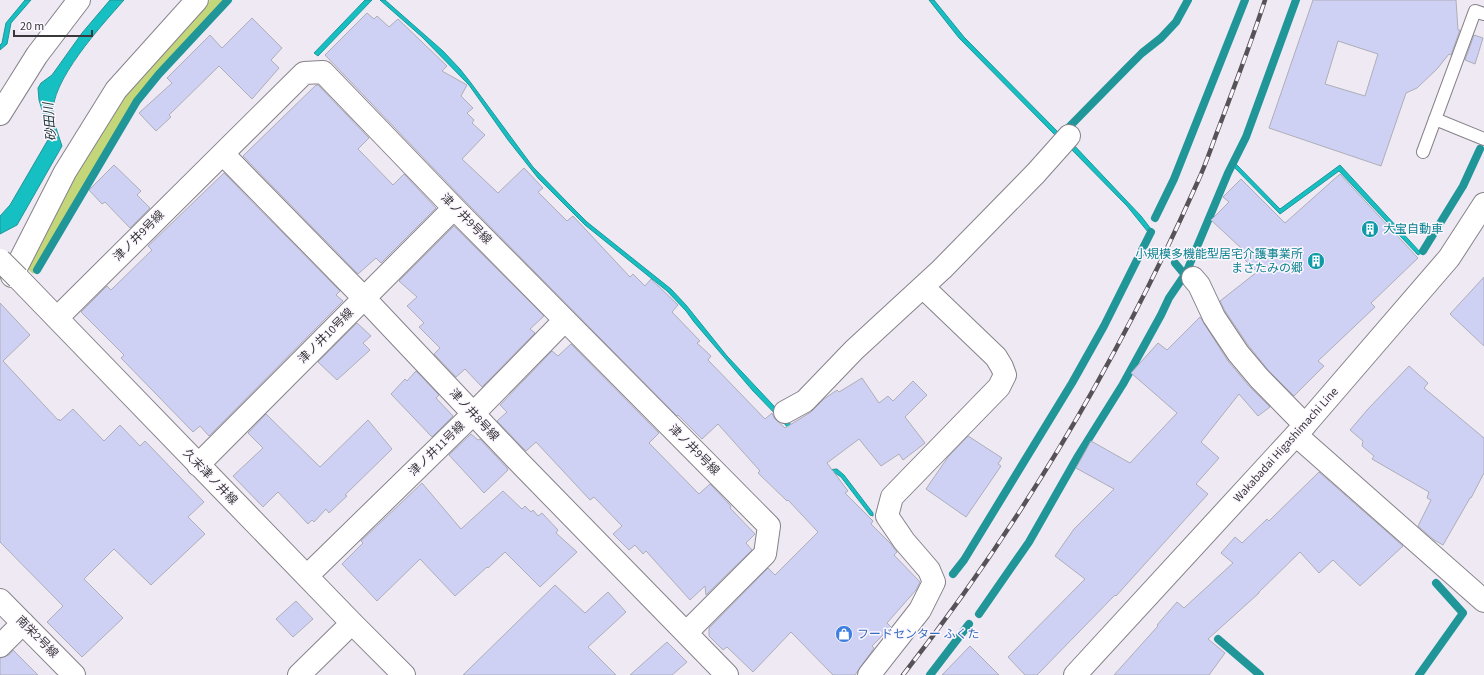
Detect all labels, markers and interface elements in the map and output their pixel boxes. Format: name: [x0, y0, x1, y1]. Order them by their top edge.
scale bar: [14, 12, 92, 38]
text: 20 m: [20, 18, 44, 35]
water label: 砂田川: [39, 100, 61, 142]
street label: 津ノ井9号線: [437, 190, 495, 248]
street label: 津ノ井9号線: [110, 207, 168, 265]
building icon: 大宝自動車: [1360, 219, 1380, 239]
place label: 大宝自動車: [1383, 221, 1443, 238]
place label: 小規模多機能型居宅介護事業所 まさたみの郷: [1135, 246, 1303, 277]
building icon: 小規模多機能型居宅介護事業所 まさたみの郷: [1306, 251, 1326, 271]
street label: 津ノ井10号線: [295, 305, 357, 367]
street label: Wakabadai Higashimachi Line: [1230, 384, 1342, 506]
street label: 津ノ井8号線: [445, 385, 503, 445]
street label: 津ノ井11号線: [405, 418, 469, 480]
street label: 津ノ井9号線: [665, 421, 723, 479]
street label: 久末津ノ井線: [179, 445, 241, 509]
street label: 南栄2号線: [12, 612, 62, 662]
shop icon: フードセンター ふくた: [834, 624, 854, 644]
place label: フードセンター ふくた: [857, 626, 979, 643]

